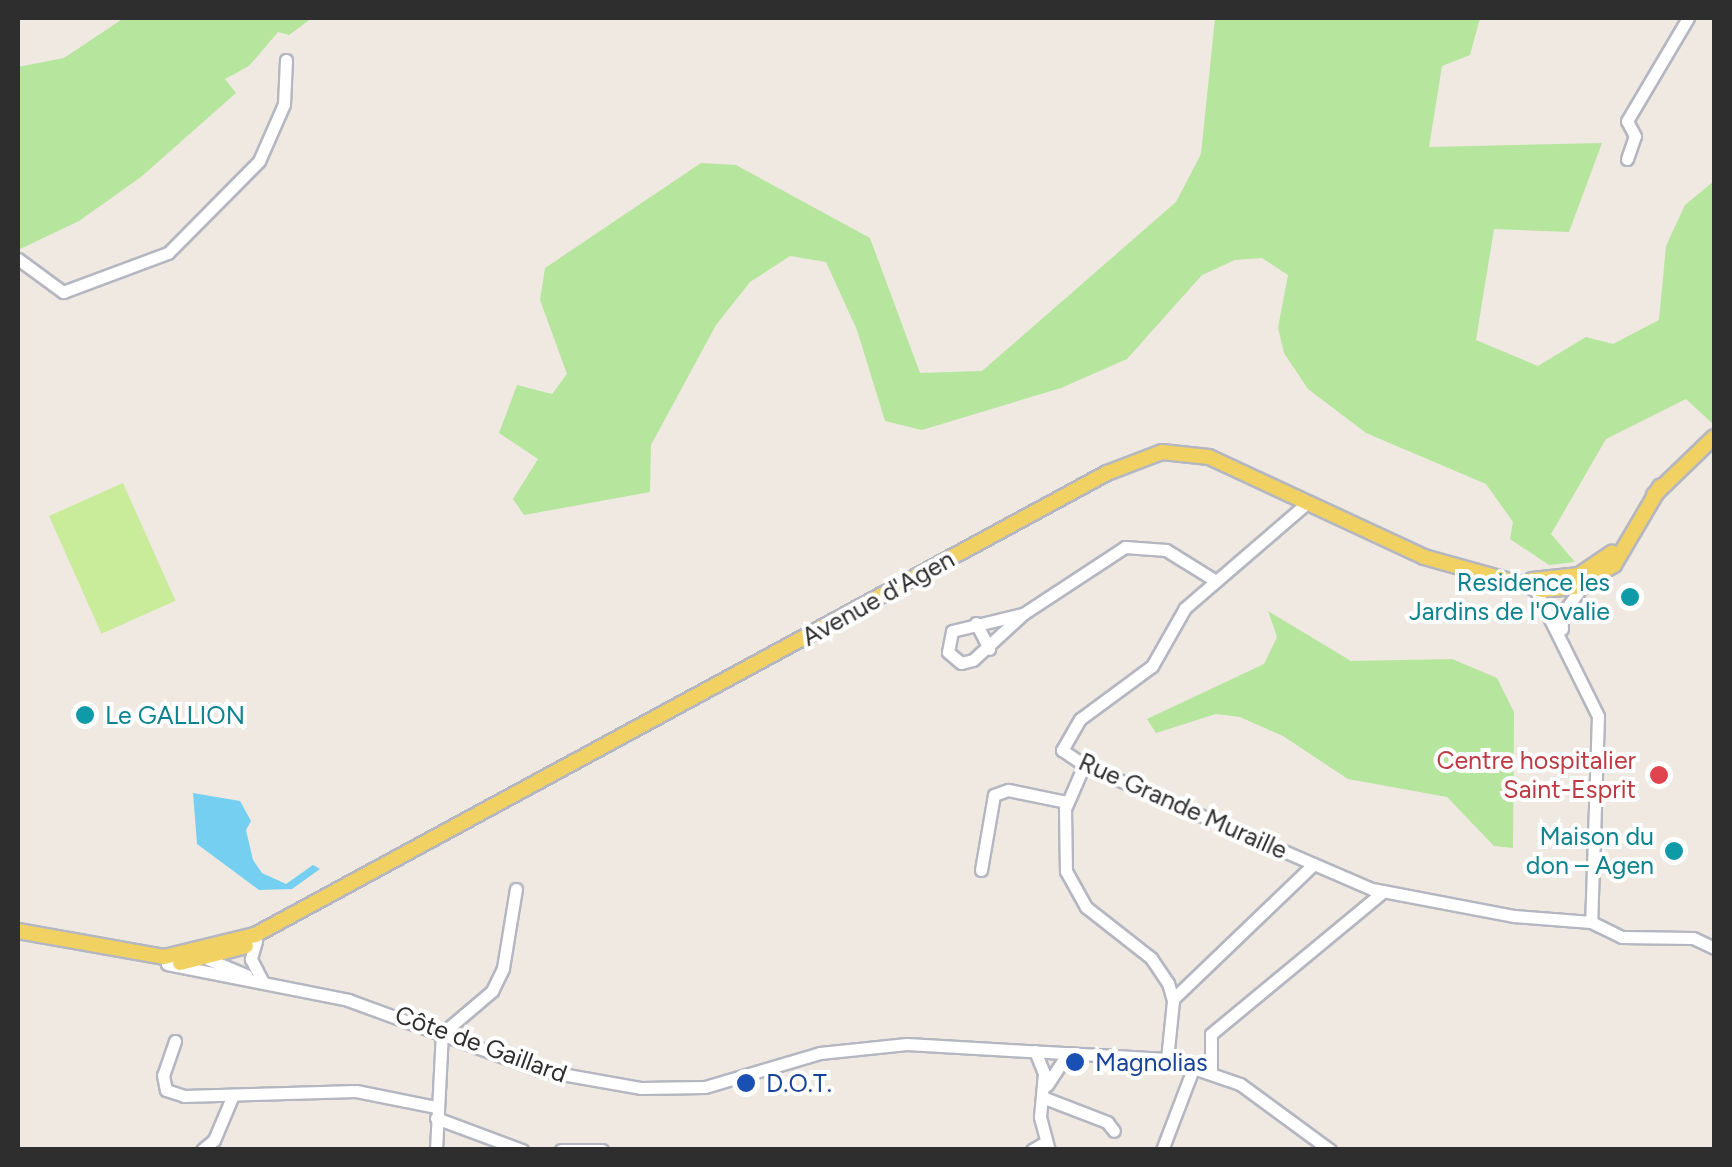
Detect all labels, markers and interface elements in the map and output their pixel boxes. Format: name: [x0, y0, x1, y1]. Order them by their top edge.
street label: Avenue d'Agen: [797, 544, 959, 652]
place label: Residence les Jardins de l'Ovalie: [1409, 568, 1610, 627]
marker: Residence les Jardins de l'Ovalie: [1619, 586, 1641, 608]
place label: Le GALLION: [105, 700, 245, 730]
marker: Le GALLION: [74, 704, 96, 726]
place label: Centre hospitalier Saint-Esprit: [1436, 746, 1636, 805]
street label: Rue Grande Muraille: [1074, 747, 1292, 865]
marker: Centre hospitalier Saint-Esprit: [1646, 762, 1672, 788]
place label: Maison du don – Agen: [1526, 822, 1654, 881]
marker: Maison du don – Agen: [1663, 840, 1685, 862]
street label: Côte de Gaillard: [391, 999, 571, 1089]
place label: Magnolias: [1095, 1047, 1208, 1077]
marker: Magnolias: [1064, 1051, 1086, 1073]
place label: D.O.T.: [766, 1068, 832, 1098]
marker: D.O.T.: [735, 1072, 757, 1094]

